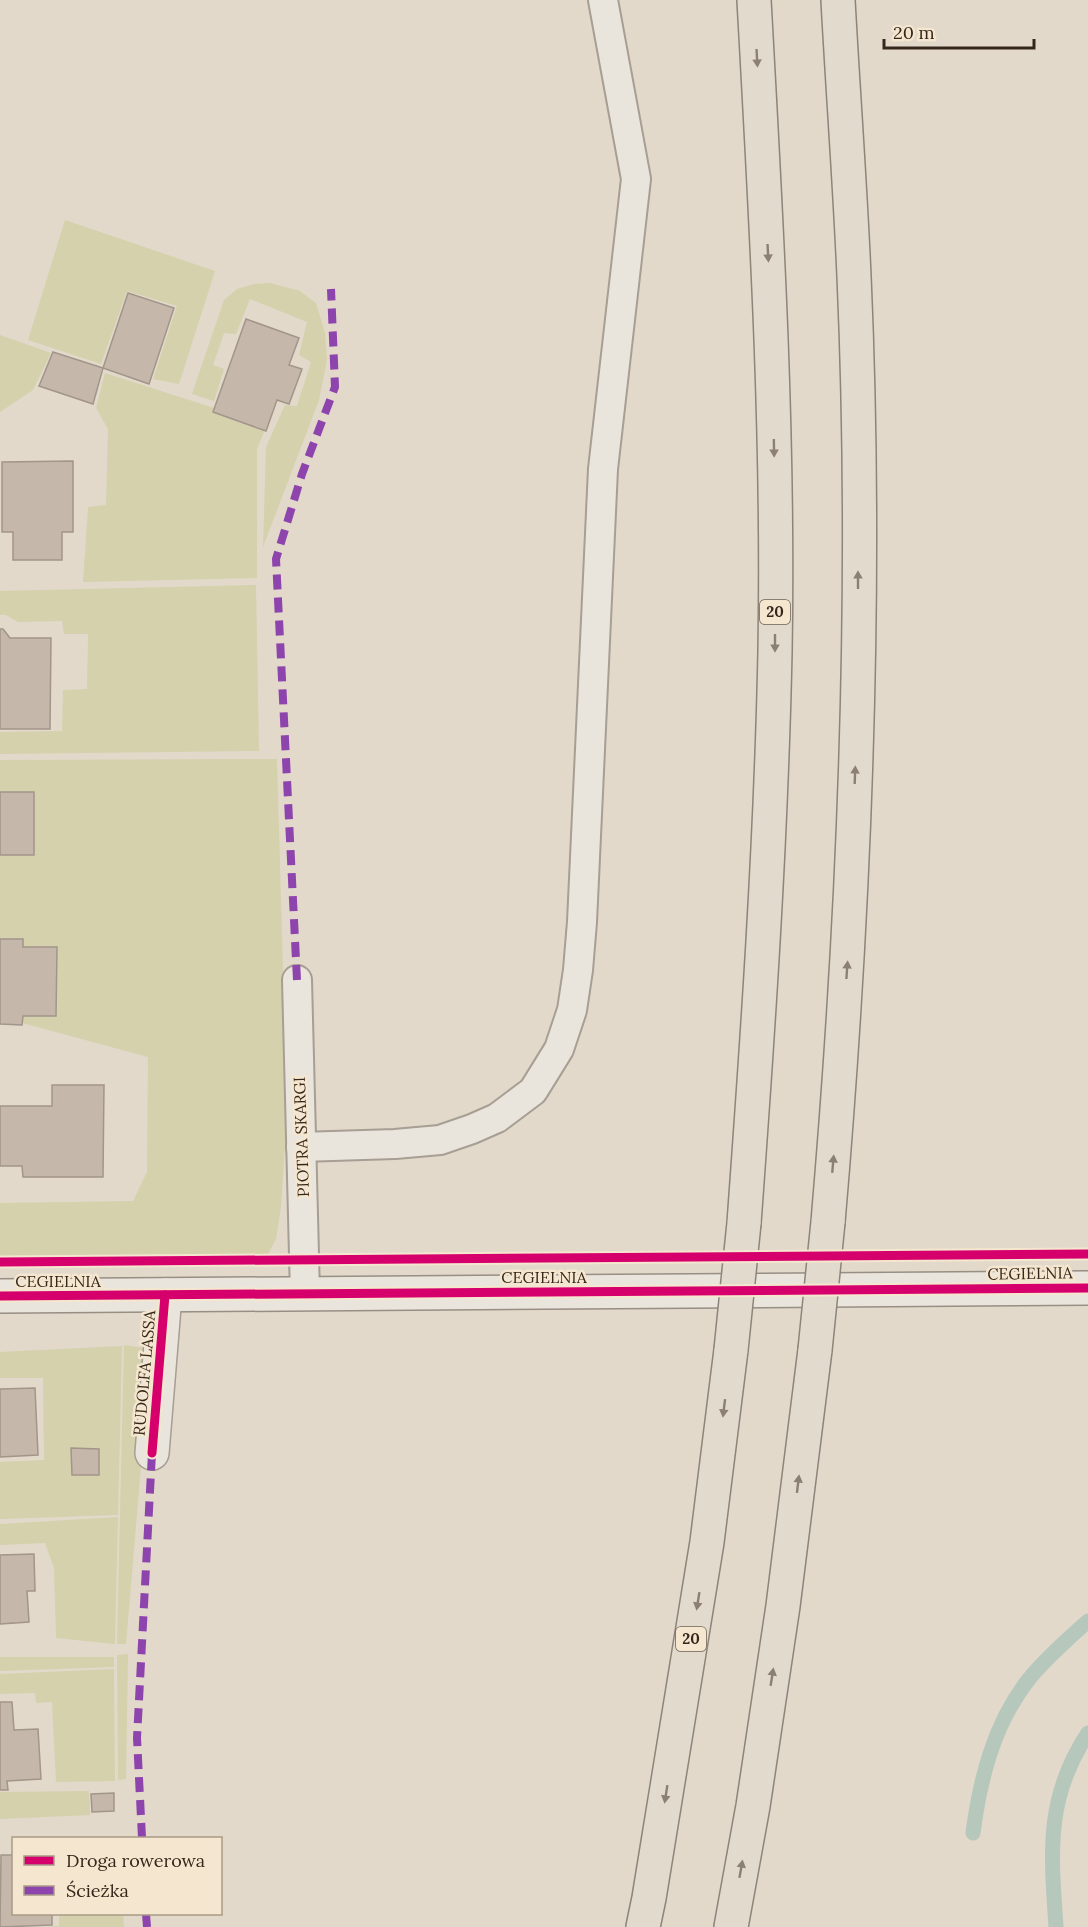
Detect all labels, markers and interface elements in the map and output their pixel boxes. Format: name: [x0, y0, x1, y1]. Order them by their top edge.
scale bar: [884, 12, 1034, 50]
text: 20 m: [893, 21, 935, 44]
one-way arrow: [752, 49, 762, 68]
one-way arrow: [763, 244, 773, 263]
one-way arrow: [769, 438, 779, 457]
one-way arrow: [853, 570, 863, 589]
road number: 20: [760, 600, 790, 624]
one-way arrow: [770, 633, 780, 652]
one-way arrow: [851, 765, 860, 784]
one-way arrow: [842, 960, 852, 979]
street label: PIOTRA SKARGI: [289, 1077, 313, 1197]
one-way arrow: [828, 1155, 838, 1174]
street label: CEGIELNIA: [987, 1262, 1074, 1284]
street label: CEGIELNIA: [501, 1267, 588, 1287]
street label: CEGIELNIA: [15, 1271, 102, 1291]
street label: RUDOLFA LASSA: [129, 1308, 160, 1437]
one-way arrow: [719, 1399, 728, 1418]
one-way arrow: [794, 1474, 803, 1493]
one-way arrow: [693, 1592, 702, 1611]
road number: 20: [676, 1627, 706, 1651]
one-way arrow: [768, 1667, 777, 1686]
one-way arrow: [661, 1785, 670, 1804]
legend: [12, 1837, 222, 1915]
text: Droga rowerowa: [66, 1849, 205, 1872]
one-way arrow: [737, 1860, 746, 1879]
text: Ścieżka: [66, 1879, 129, 1902]

